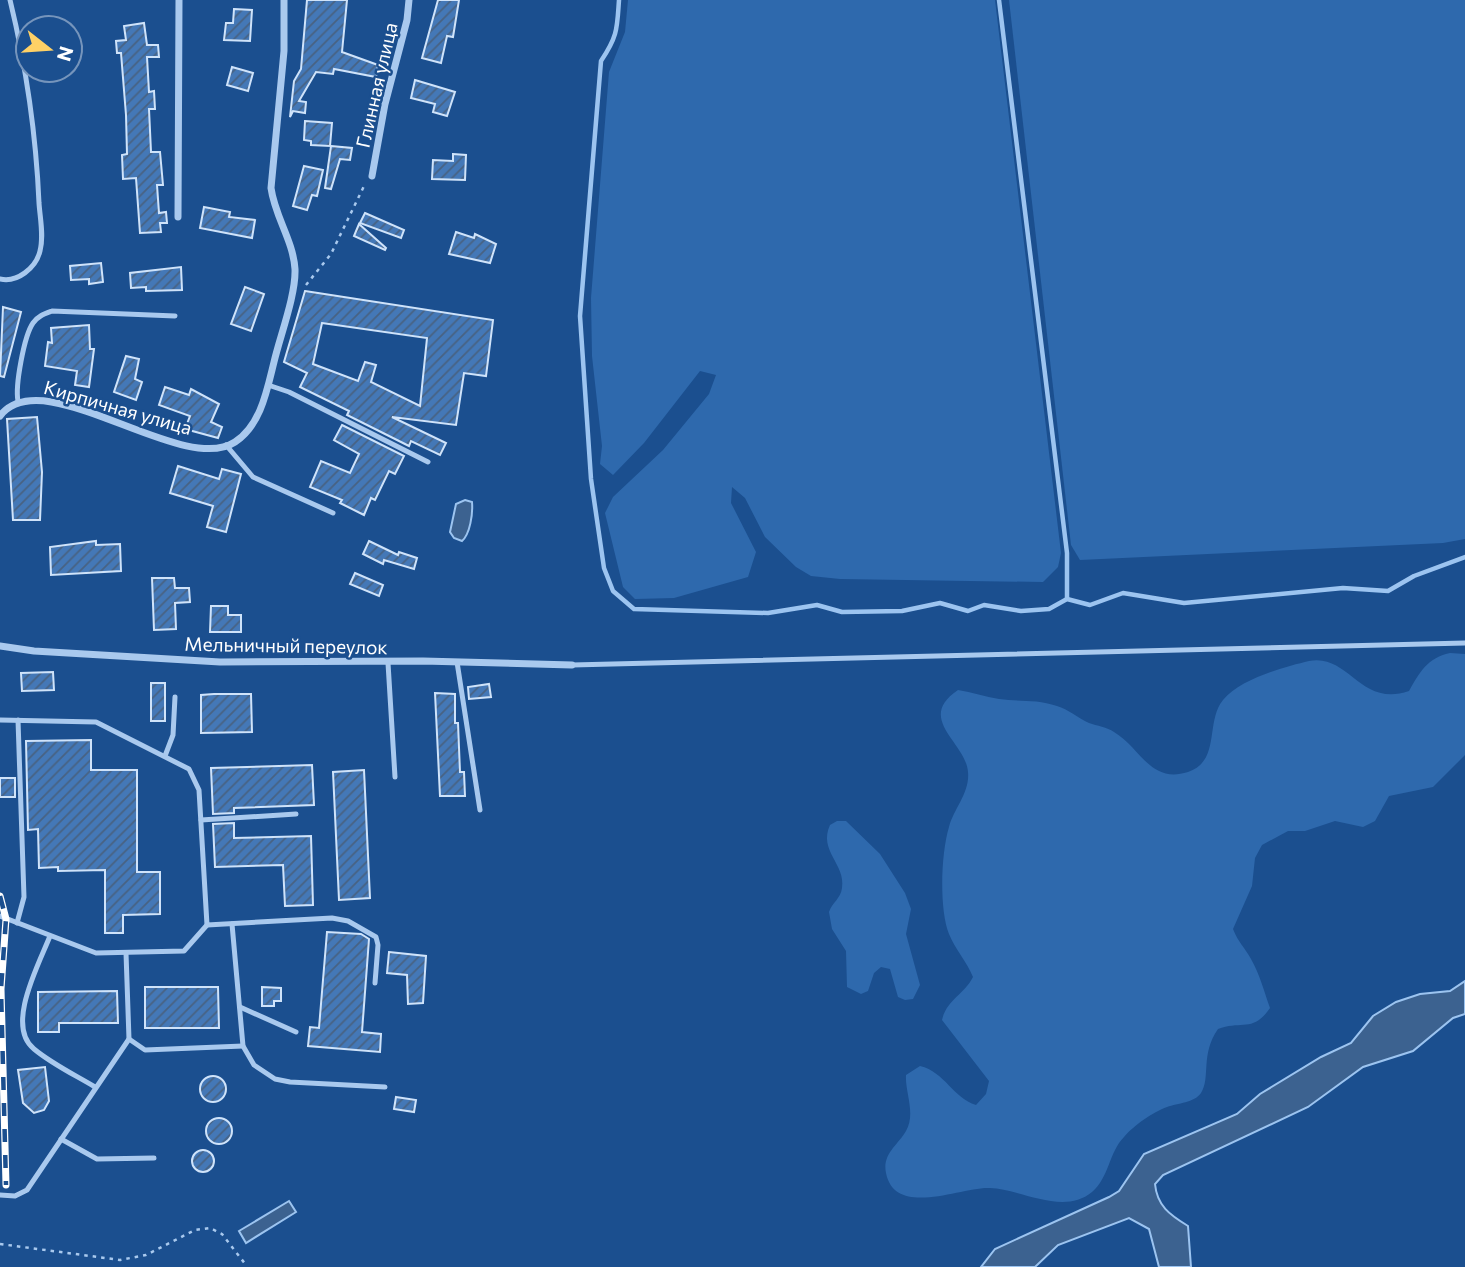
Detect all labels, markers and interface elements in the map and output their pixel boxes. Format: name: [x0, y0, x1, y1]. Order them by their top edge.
north arrow: [14, 14, 84, 84]
street label: Глинная улица: [350, 20, 402, 150]
text: N: [53, 44, 79, 64]
street label: Кирпичная улица: [41, 375, 195, 439]
street label: Мельничный переулок: [184, 632, 388, 658]

